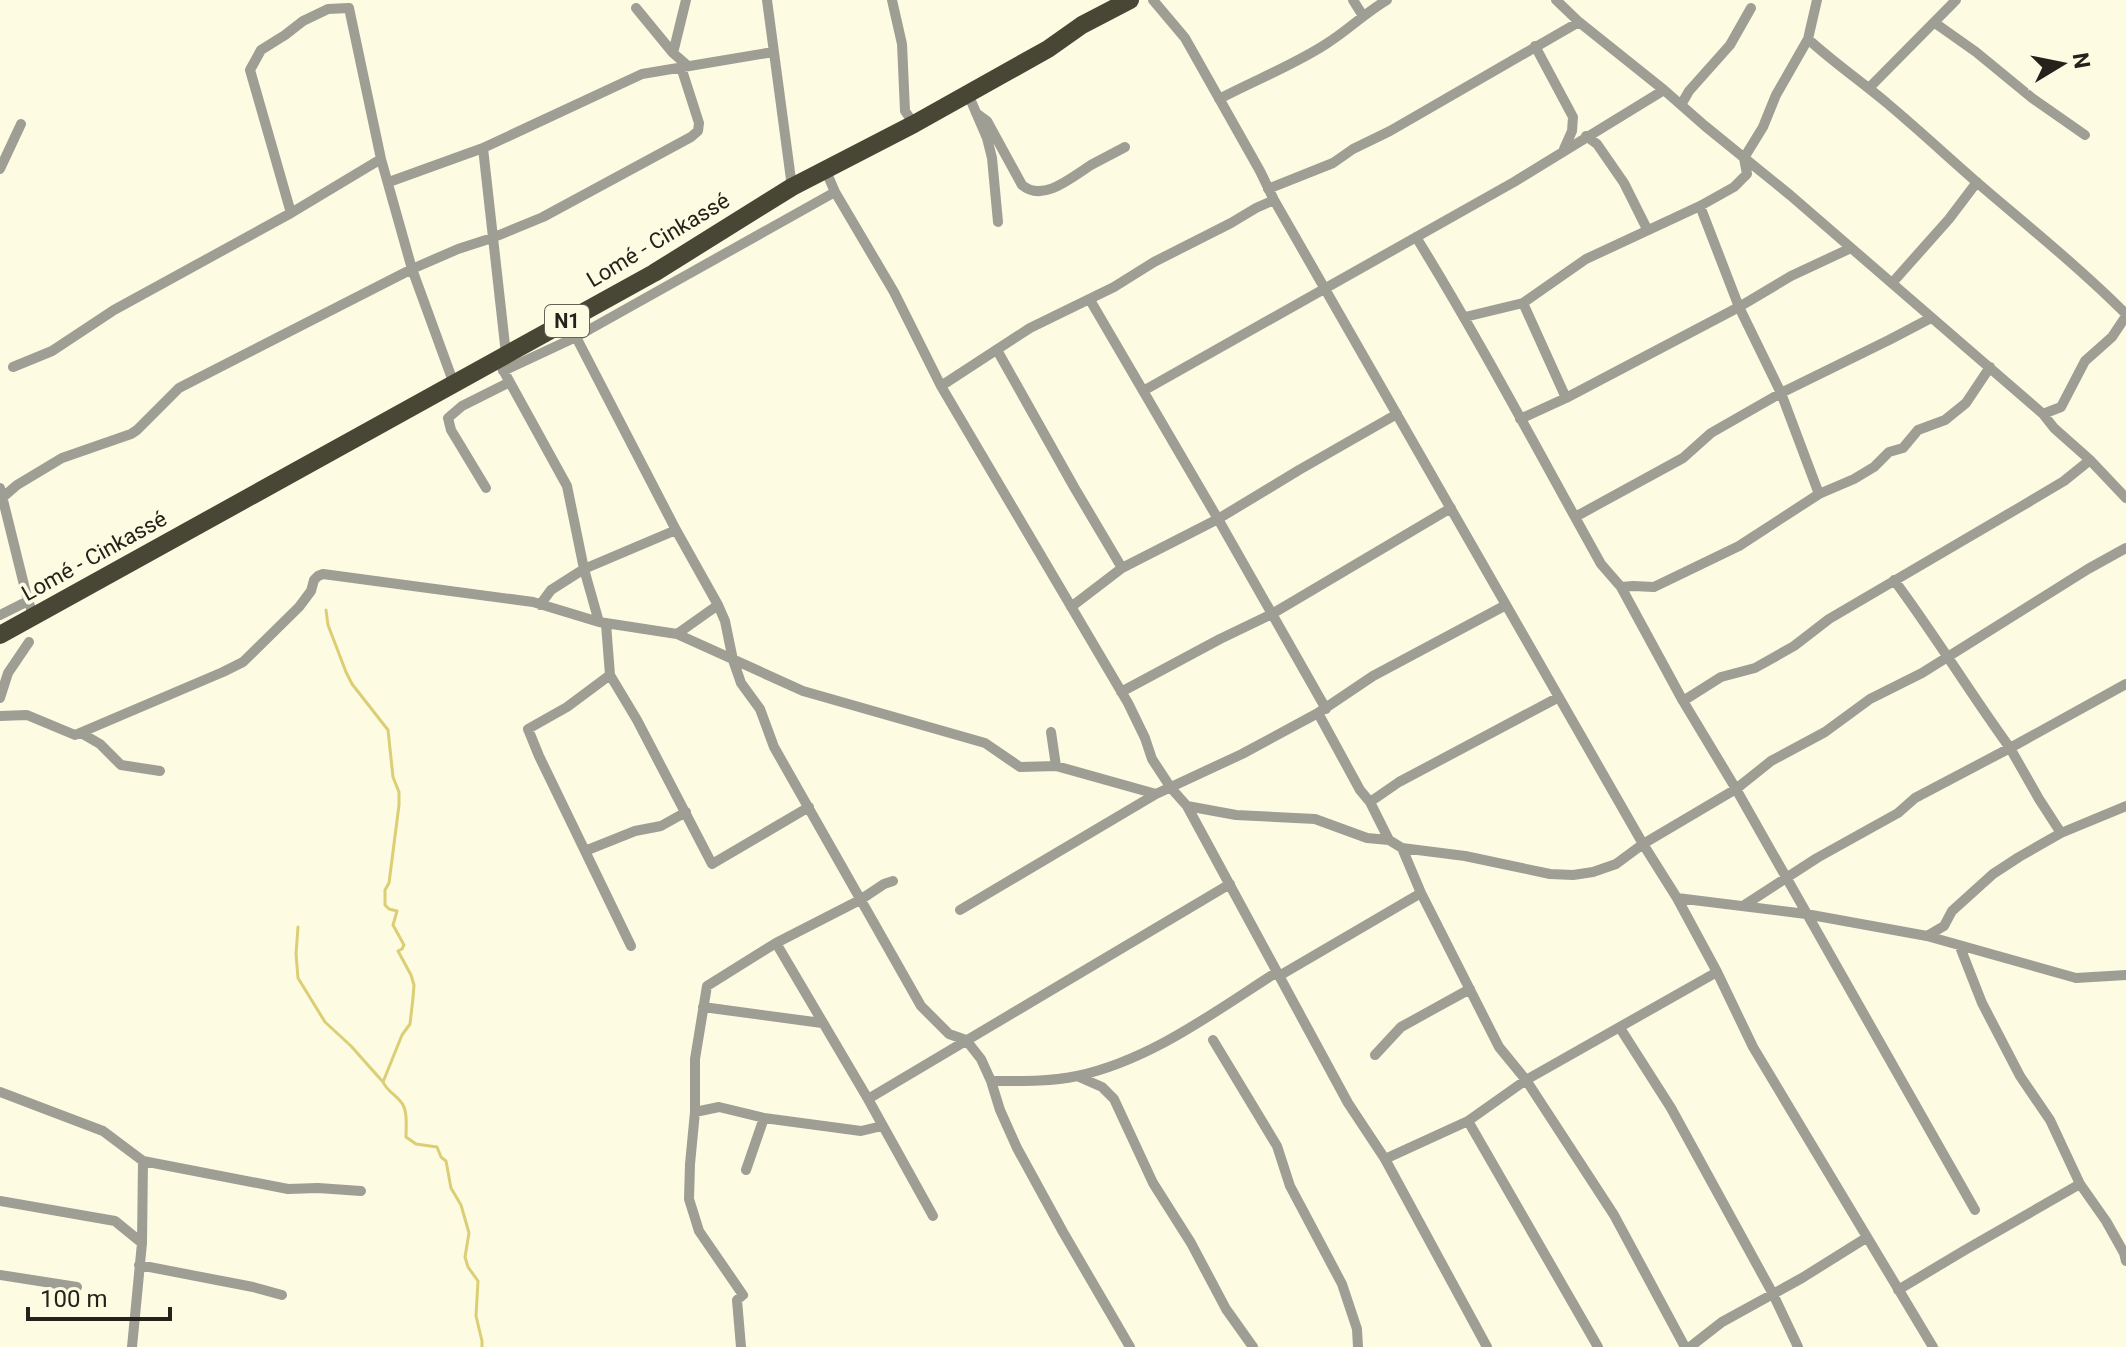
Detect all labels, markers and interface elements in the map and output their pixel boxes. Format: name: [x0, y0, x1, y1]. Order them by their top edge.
north arrow: [2022, 24, 2102, 104]
text: N: [2068, 51, 2095, 70]
street label: Lomé - Cinkassé: [582, 188, 734, 292]
road number: N1: [545, 305, 589, 337]
street label: Lomé - Cinkassé: [17, 506, 171, 606]
scale bar: [28, 1271, 170, 1321]
text: 100 m: [40, 1285, 107, 1313]

